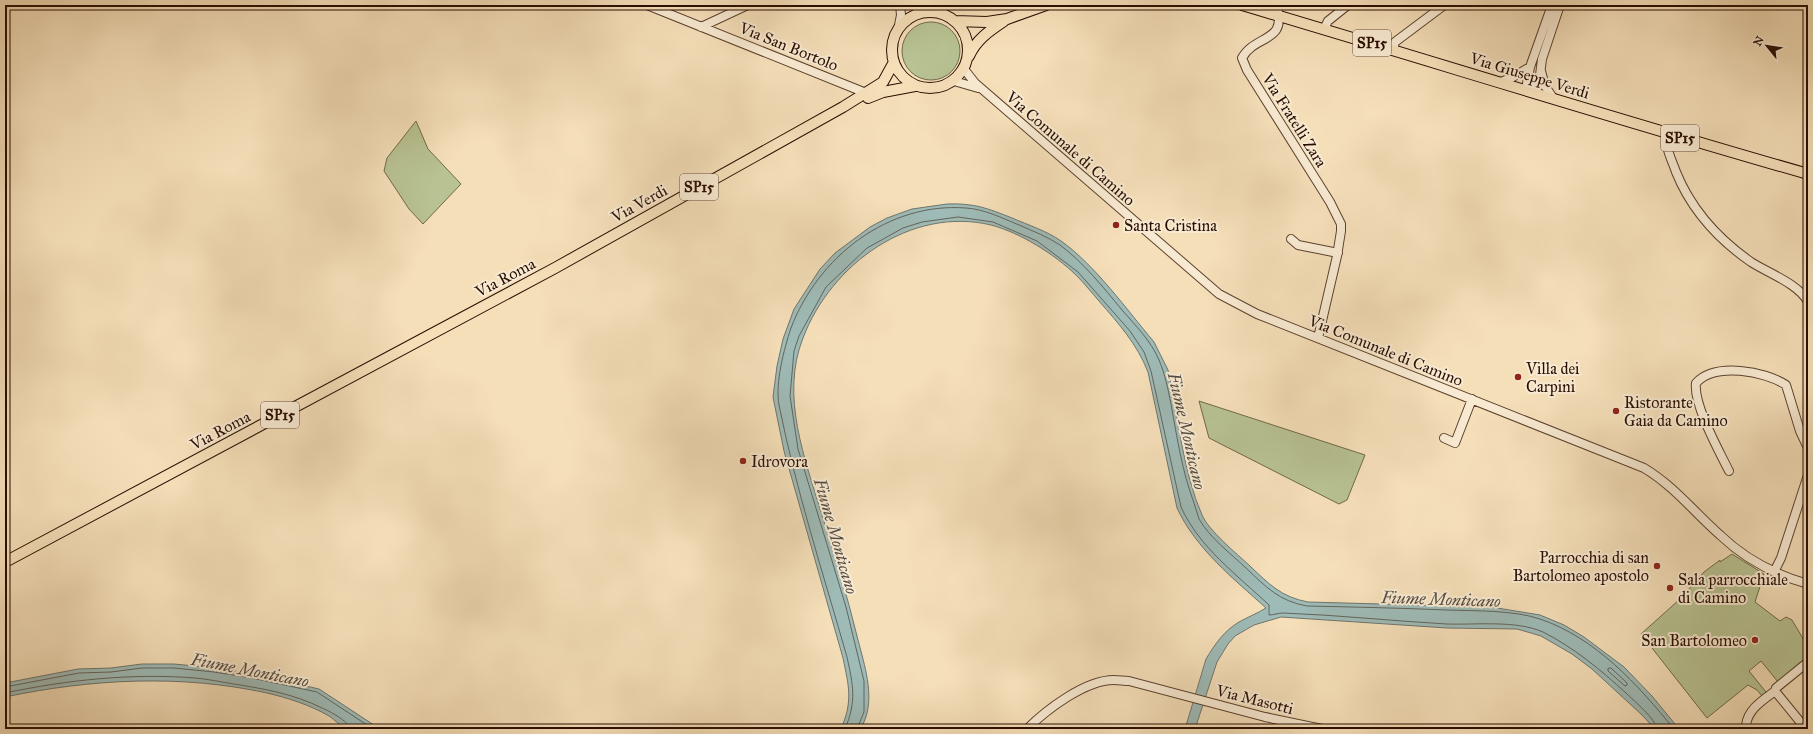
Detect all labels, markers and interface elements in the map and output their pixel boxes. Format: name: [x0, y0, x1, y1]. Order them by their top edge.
street label: Via San Bortolo: [736, 18, 841, 75]
north arrow: [1747, 26, 1787, 66]
road number: SP15: [1353, 30, 1391, 56]
text: N: [1751, 33, 1767, 49]
street label: Via Giuseppe Verdi: [1467, 48, 1592, 103]
street label: Via Fratelli Zara: [1258, 69, 1331, 171]
street label: Via Comunale di Camino: [1002, 87, 1139, 210]
road number: SP15: [1661, 125, 1699, 151]
road number: SP15: [680, 174, 718, 200]
street label: Via Verdi: [607, 180, 671, 227]
place label: Santa Cristina: [1124, 216, 1217, 235]
marker: Santa Cristina: [1111, 220, 1121, 230]
street label: Via Roma: [471, 254, 539, 302]
street label: Via Comunale di Camino: [1305, 310, 1466, 390]
place label: Villa dei Carpini: [1525, 359, 1580, 396]
water label: Fiume Monticano: [1163, 370, 1210, 492]
marker: Villa dei Carpini: [1513, 372, 1523, 382]
place label: Ristorante Gaia da Camino: [1624, 393, 1728, 430]
road number: SP15: [261, 402, 299, 428]
marker: Ristorante Gaia da Camino: [1611, 406, 1621, 416]
street label: Via Roma: [186, 407, 254, 455]
place label: Idrovora: [751, 452, 808, 471]
marker: Idrovora: [738, 456, 748, 466]
water label: Fiume Monticano: [809, 475, 862, 597]
place label: Parrocchia di san Bartolomeo apostolo: [1513, 548, 1649, 585]
marker: Parrocchia di san Bartolomeo apostolo: [1652, 561, 1662, 571]
place label: Sala parrocchiale di Camino: [1678, 570, 1788, 607]
marker: Sala parrocchiale di Camino: [1665, 583, 1675, 593]
water label: Fiume Monticano: [1380, 587, 1502, 612]
place label: San Bartolomeo: [1641, 631, 1747, 650]
marker: San Bartolomeo: [1750, 635, 1760, 645]
water label: Fiume Monticano: [188, 649, 311, 692]
street label: Via Masotti: [1213, 681, 1296, 718]

